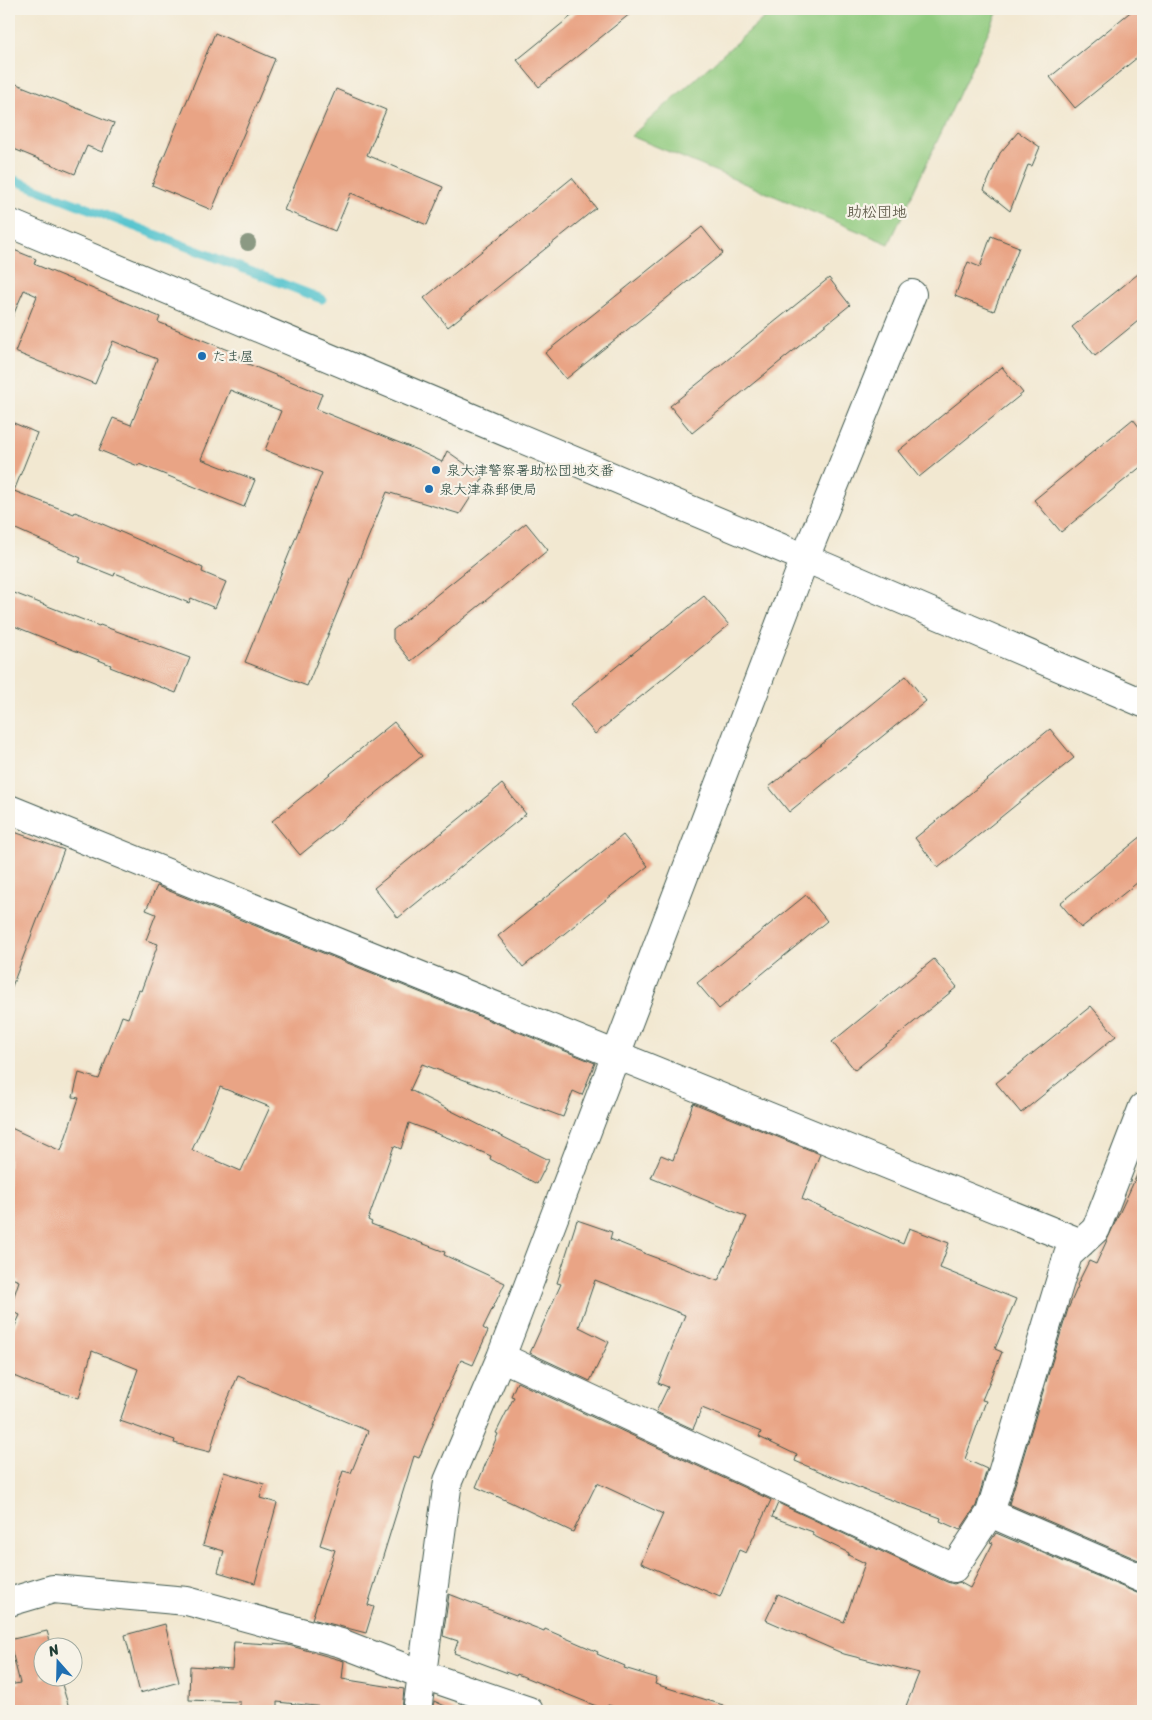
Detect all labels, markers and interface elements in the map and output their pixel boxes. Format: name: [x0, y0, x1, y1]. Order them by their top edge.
district label: 助松団地: [847, 199, 907, 225]
place label: たま屋: [212, 344, 254, 369]
marker: たま屋: [196, 350, 208, 362]
place label: 泉大津警察署助松団地交番: [446, 458, 614, 483]
marker: 泉大津警察署助松団地交番: [430, 464, 442, 476]
place label: 泉大津森郵便局: [439, 477, 537, 502]
marker: 泉大津森郵便局: [423, 483, 435, 495]
text: N: [44, 1637, 63, 1664]
north arrow: [32, 1638, 82, 1688]

